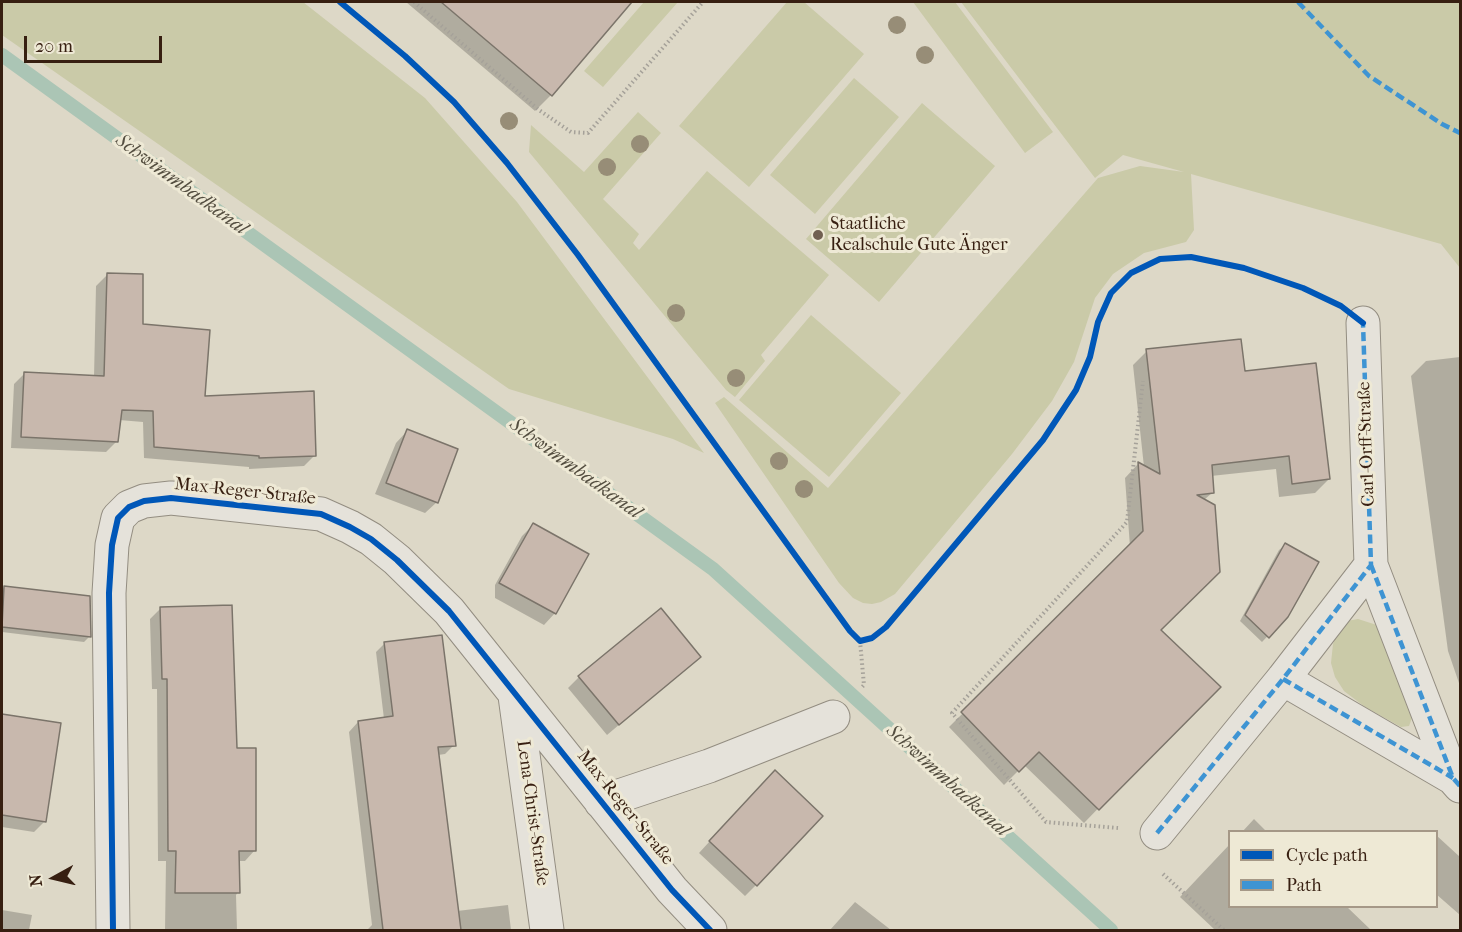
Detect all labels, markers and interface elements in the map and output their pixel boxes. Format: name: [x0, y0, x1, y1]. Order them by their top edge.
scale bar: [27, 24, 165, 62]
text: 20 m: [35, 36, 73, 57]
water label: Schwimmbadkanal: [110, 129, 252, 241]
place label: Staatliche Realschule Gute Änger: [830, 214, 1008, 256]
marker: Staatliche Realschule Gute Änger: [811, 228, 825, 242]
street label: Carl-Orff-Straße: [1354, 381, 1380, 507]
water label: Schwimmbadkanal: [504, 413, 646, 525]
street label: Max-Reger-Straße: [173, 474, 317, 510]
water label: Schwimmbadkanal: [881, 720, 1013, 842]
street label: Lena-Christ-Straße: [511, 739, 553, 887]
street label: Max-Reger-Straße: [572, 746, 678, 870]
legend: [1228, 830, 1438, 908]
text: Cycle path: [1286, 845, 1367, 866]
north arrow: [24, 848, 84, 908]
text: N: [25, 873, 46, 888]
text: Path: [1286, 875, 1322, 896]

